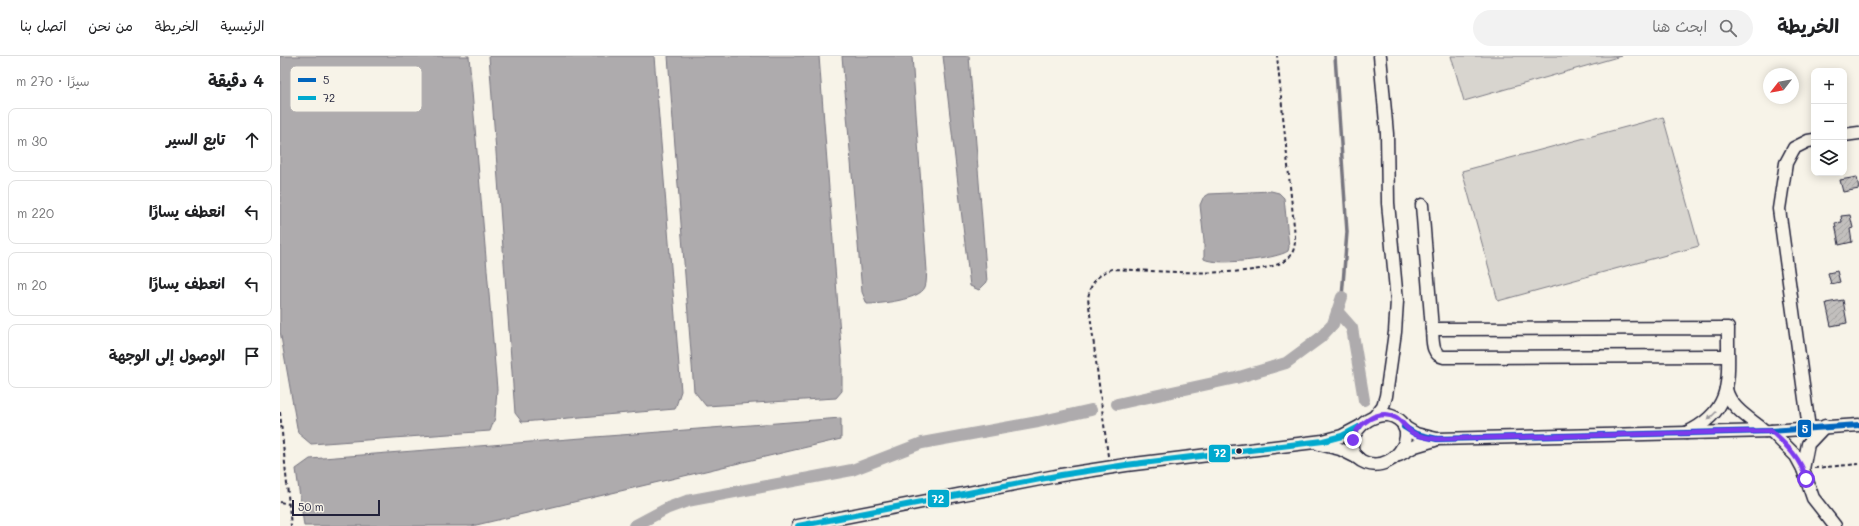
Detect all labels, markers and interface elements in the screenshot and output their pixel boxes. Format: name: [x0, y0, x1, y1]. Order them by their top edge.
search box: [1473, 10, 1753, 46]
text: الخريطة: [1777, 13, 1839, 38]
text: اتصل بنا: [20, 16, 66, 35]
text: من نحن: [88, 16, 133, 35]
text: الخريطة: [155, 16, 199, 35]
text: الرئيسية: [221, 16, 264, 35]
text: ابحث هنا: [1652, 16, 1707, 36]
icon: search: [1717, 17, 1739, 39]
legend: [290, 66, 422, 112]
north arrow: [1763, 68, 1799, 104]
map controls: [1811, 68, 1847, 176]
button: +: [1811, 68, 1847, 104]
text: 4 دقيقة: [208, 69, 264, 91]
text: سيرًا · 270 m: [16, 72, 90, 89]
text: 5: [323, 72, 329, 87]
text: 72: [323, 90, 335, 105]
button: −: [1811, 104, 1847, 140]
text: تابع السير: [166, 129, 225, 149]
icon: ahead: [241, 129, 263, 151]
text: 30 m: [17, 132, 47, 149]
button: layers: [1811, 140, 1847, 176]
text: انعطف يسارًا: [149, 201, 225, 221]
icon: left: [241, 201, 263, 223]
text: 220 m: [17, 204, 54, 221]
text: انعطف يسارًا: [149, 273, 225, 293]
icon: left: [241, 273, 263, 295]
text: 20 m: [17, 276, 47, 293]
text: الوصول إلى الوجهة: [109, 345, 225, 365]
icon: arrive: [241, 345, 263, 367]
one-way arrow: [1707, 411, 1717, 421]
line badge: 5: [1797, 419, 1812, 438]
text: 5: [1802, 421, 1809, 436]
route end: [1344, 431, 1362, 449]
line badge: 72: [1208, 444, 1231, 463]
text: 72: [1214, 445, 1226, 460]
unlabelled marker: [1234, 446, 1244, 456]
route start: [1797, 470, 1815, 488]
line badge: 72: [927, 489, 950, 508]
text: 72: [932, 491, 944, 506]
scale bar: [292, 498, 380, 517]
text: 50 m: [298, 499, 324, 514]

